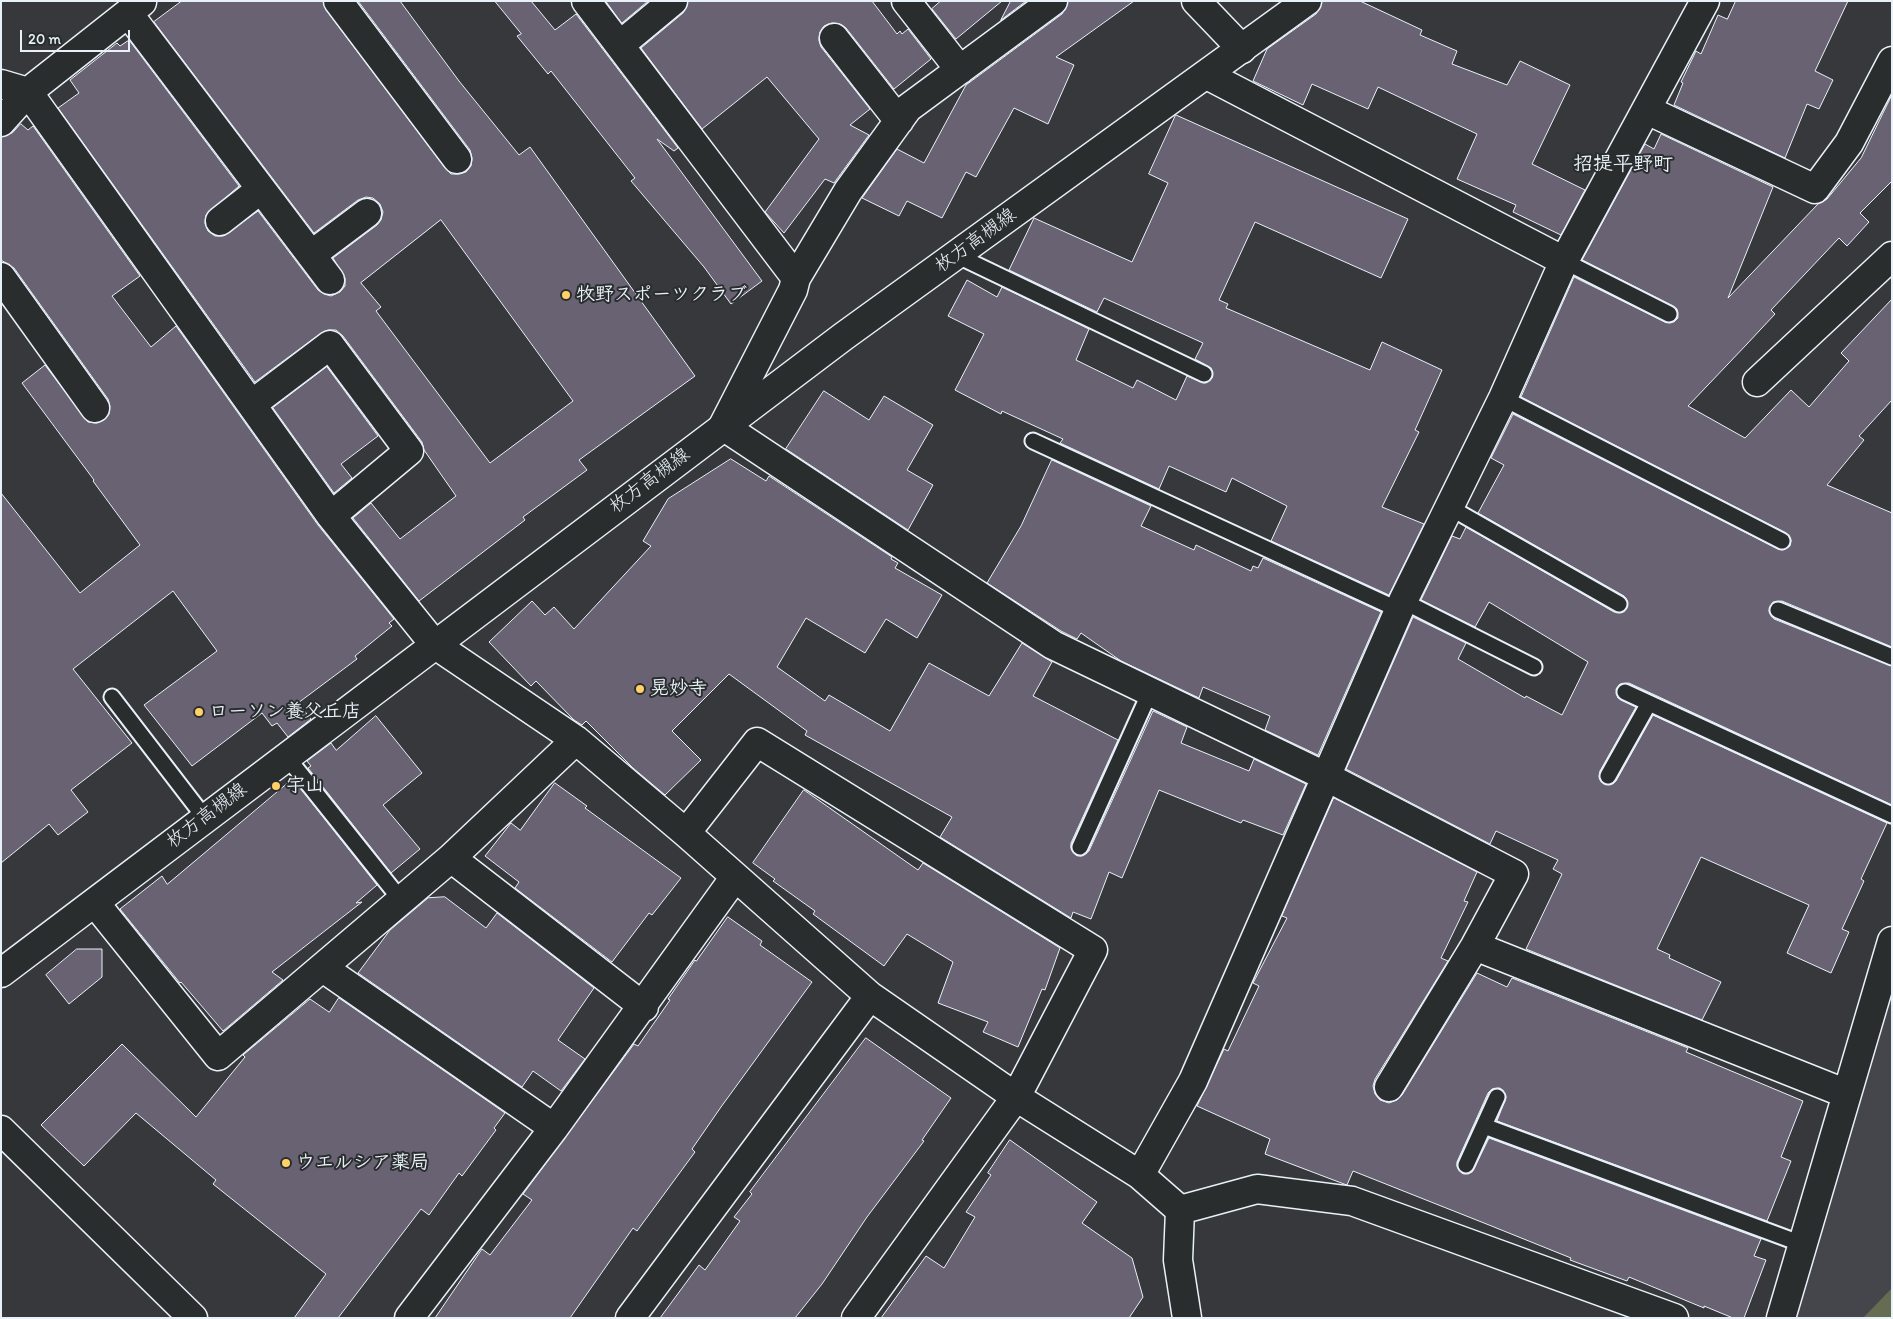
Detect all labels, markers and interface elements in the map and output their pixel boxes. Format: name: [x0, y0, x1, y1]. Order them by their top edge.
scale bar: [22, 20, 132, 52]
text: 20 m: [28, 30, 61, 48]
district label: 招提平野町: [1573, 153, 1673, 177]
street label: 枚方高槻線: [931, 204, 1021, 278]
place label: 牧野スポーツクラブ: [576, 284, 747, 306]
marker: 牧野スポーツクラブ: [560, 289, 572, 301]
street label: 枚方高槻線: [605, 443, 695, 519]
place label: 晃妙寺: [650, 678, 707, 700]
marker: 晃妙寺: [634, 683, 646, 695]
place label: ローソン養父丘店: [209, 701, 361, 723]
marker: ローソン養父丘店: [193, 706, 205, 718]
place label: 宇山: [286, 775, 324, 797]
street label: 枚方高槻線: [162, 778, 252, 854]
marker: 宇山: [270, 780, 282, 792]
place label: ウエルシア薬局: [296, 1152, 429, 1174]
marker: ウエルシア薬局: [280, 1157, 292, 1169]

